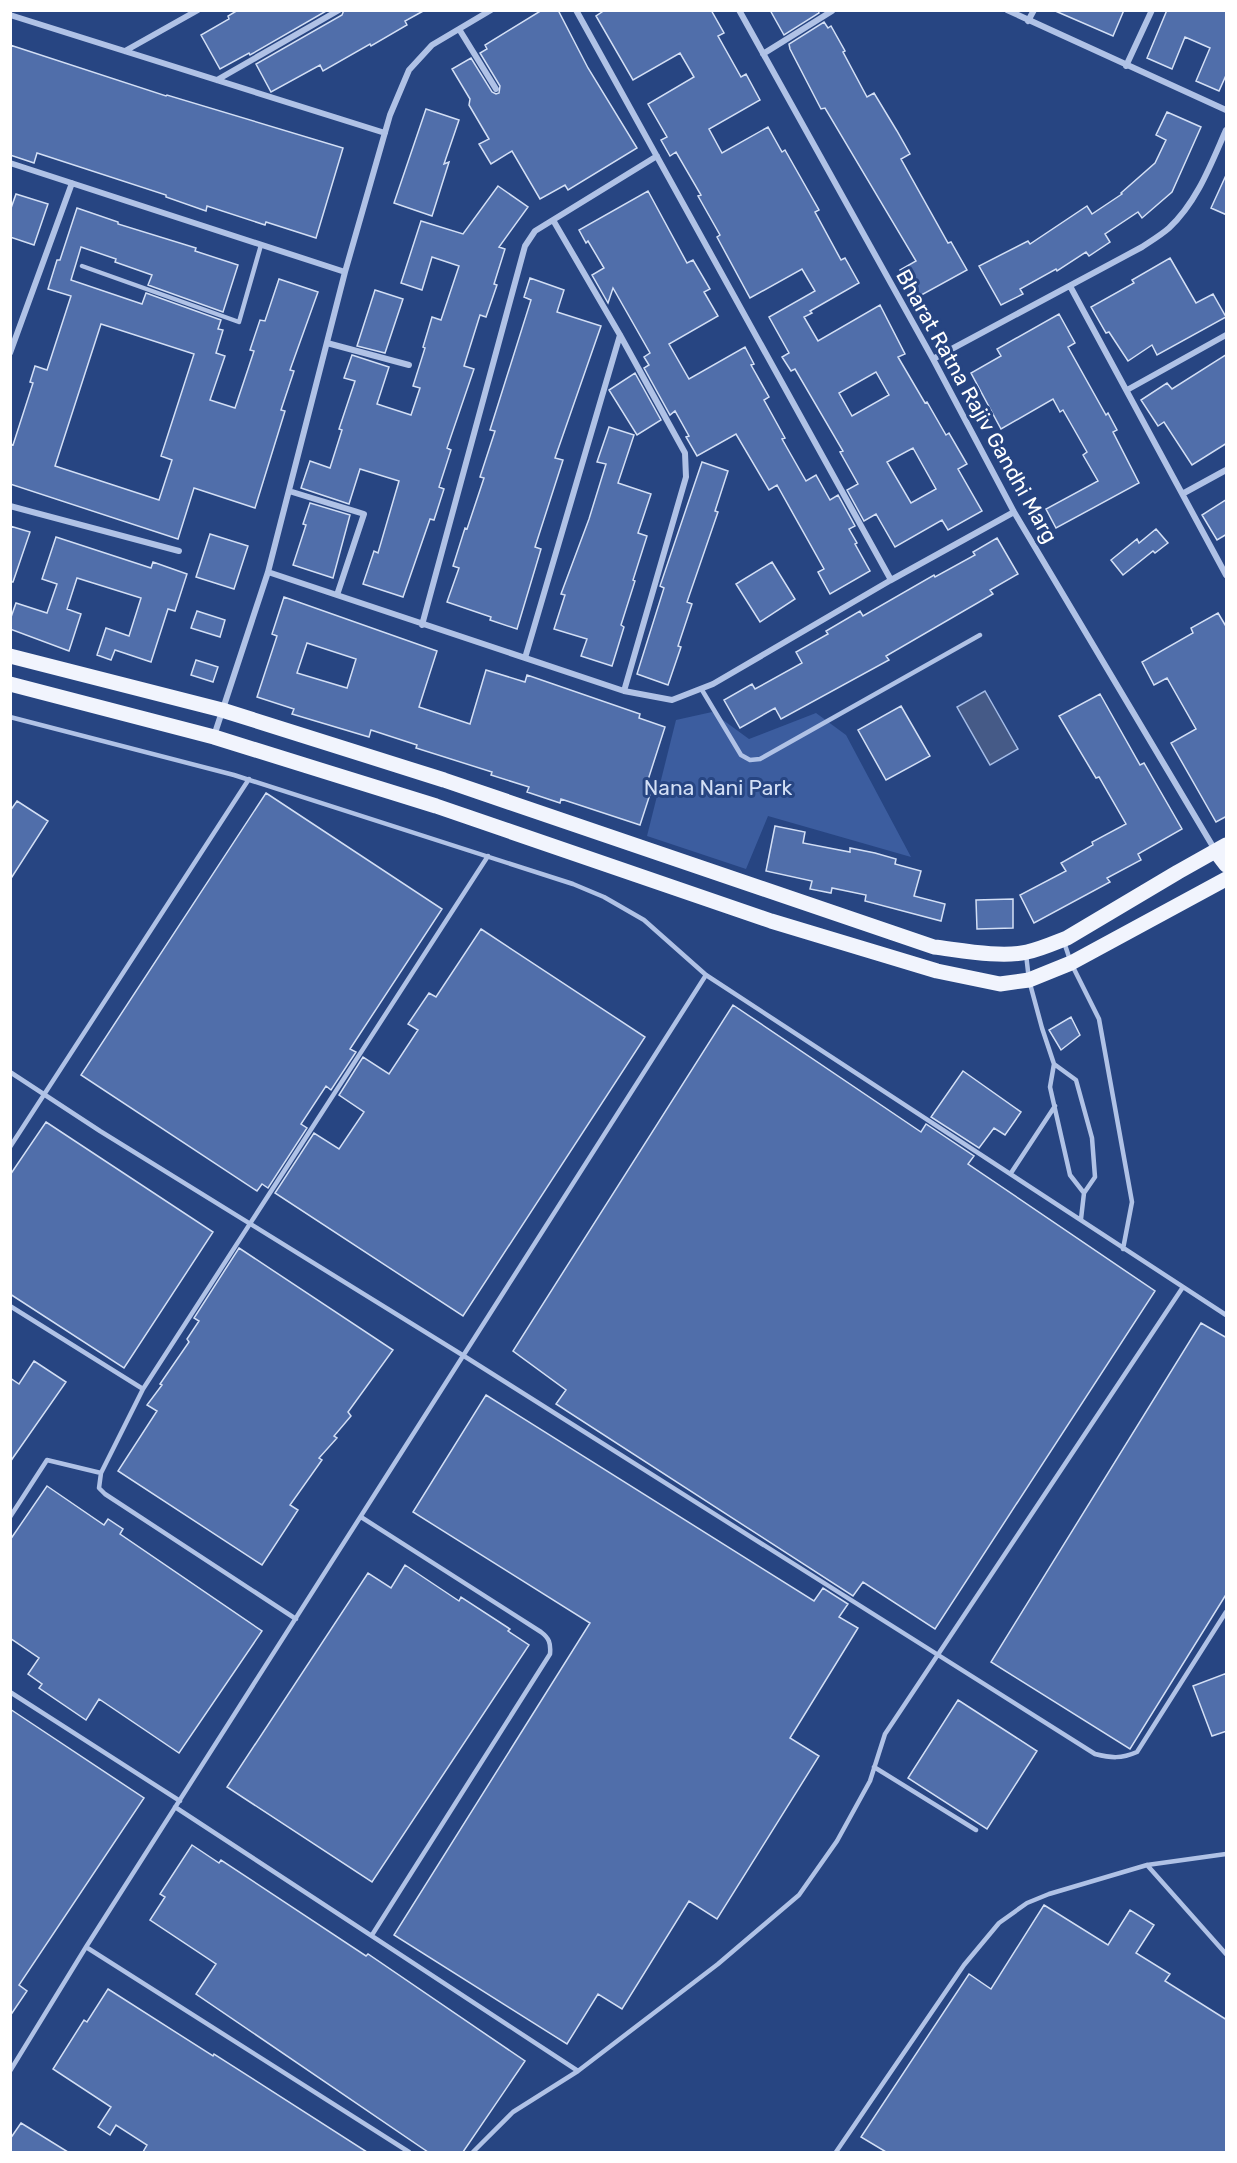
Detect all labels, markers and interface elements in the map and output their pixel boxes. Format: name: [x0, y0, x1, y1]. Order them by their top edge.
street label: Bharat Ratna Rajiv Gandhi Marg: [891, 265, 1063, 547]
park label: Nana Nani Park: [644, 775, 792, 800]

